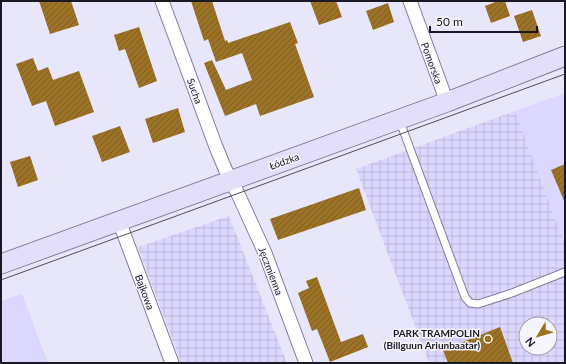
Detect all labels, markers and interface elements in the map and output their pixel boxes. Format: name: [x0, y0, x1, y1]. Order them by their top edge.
scale bar: [430, 8, 537, 34]
text: 50 m: [436, 14, 463, 29]
street label: Pomorska: [419, 41, 445, 85]
street label: Sucha: [185, 77, 205, 105]
street label: Łódzka: [267, 150, 301, 172]
street label: Jęczmienna: [256, 245, 286, 297]
street label: Bajkowa: [133, 273, 157, 311]
north arrow: [518, 316, 558, 356]
place label: PARK TRAMPOLIN (Billguun Ariunbaatar): [384, 327, 480, 351]
marker: PARK TRAMPOLIN (Billguun Ariunbaatar): [483, 334, 493, 344]
text: N: [522, 335, 537, 350]

